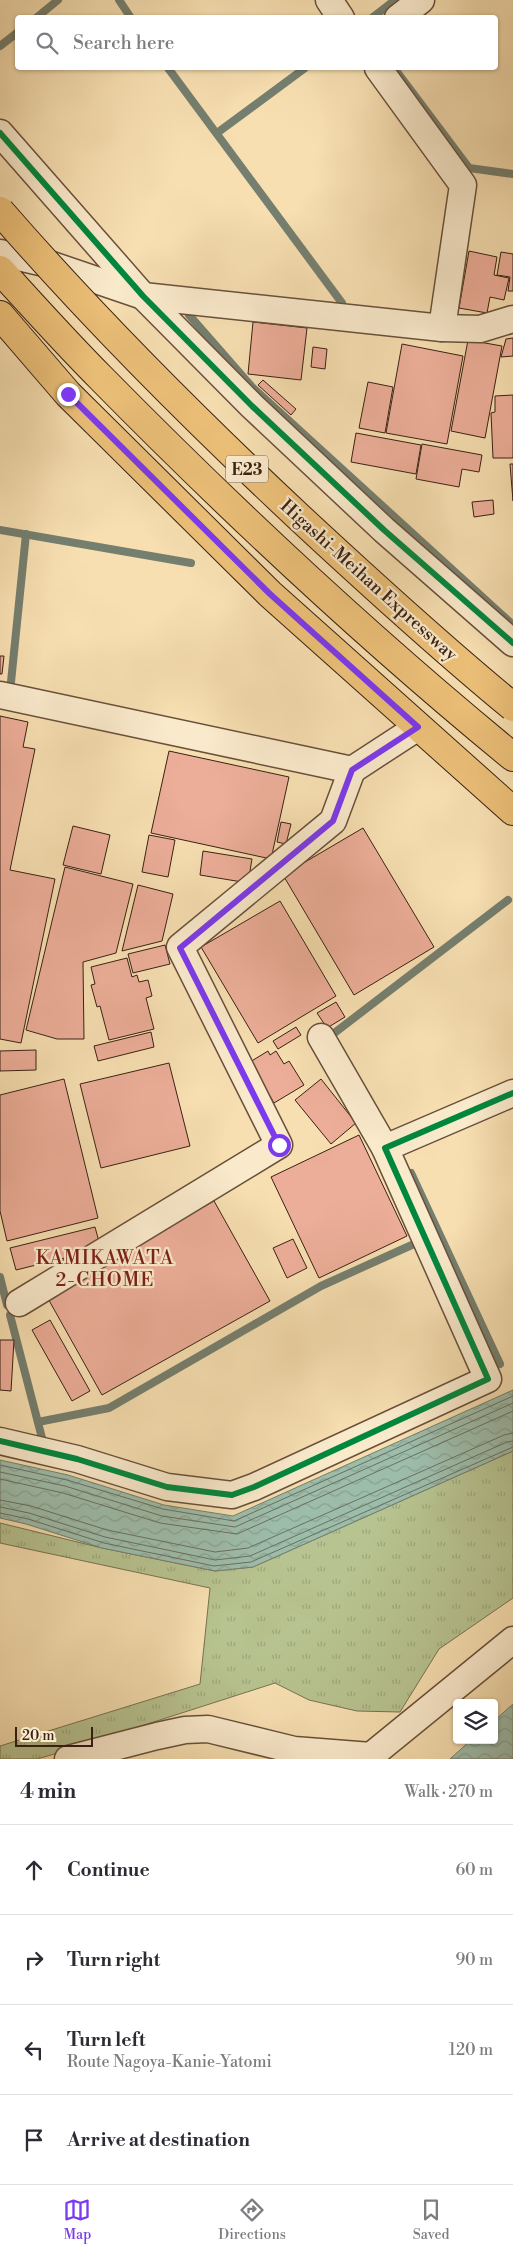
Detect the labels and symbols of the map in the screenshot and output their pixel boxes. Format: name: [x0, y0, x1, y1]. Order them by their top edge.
route end: [57, 383, 80, 406]
road number: E23: [226, 456, 268, 482]
street label: Higashi-Meihan Expressway: [275, 495, 462, 666]
route start: [268, 1134, 291, 1157]
district label: KAMIKAWATA 2-CHOME: [36, 1246, 174, 1292]
scale bar: [15, 1724, 92, 1747]

